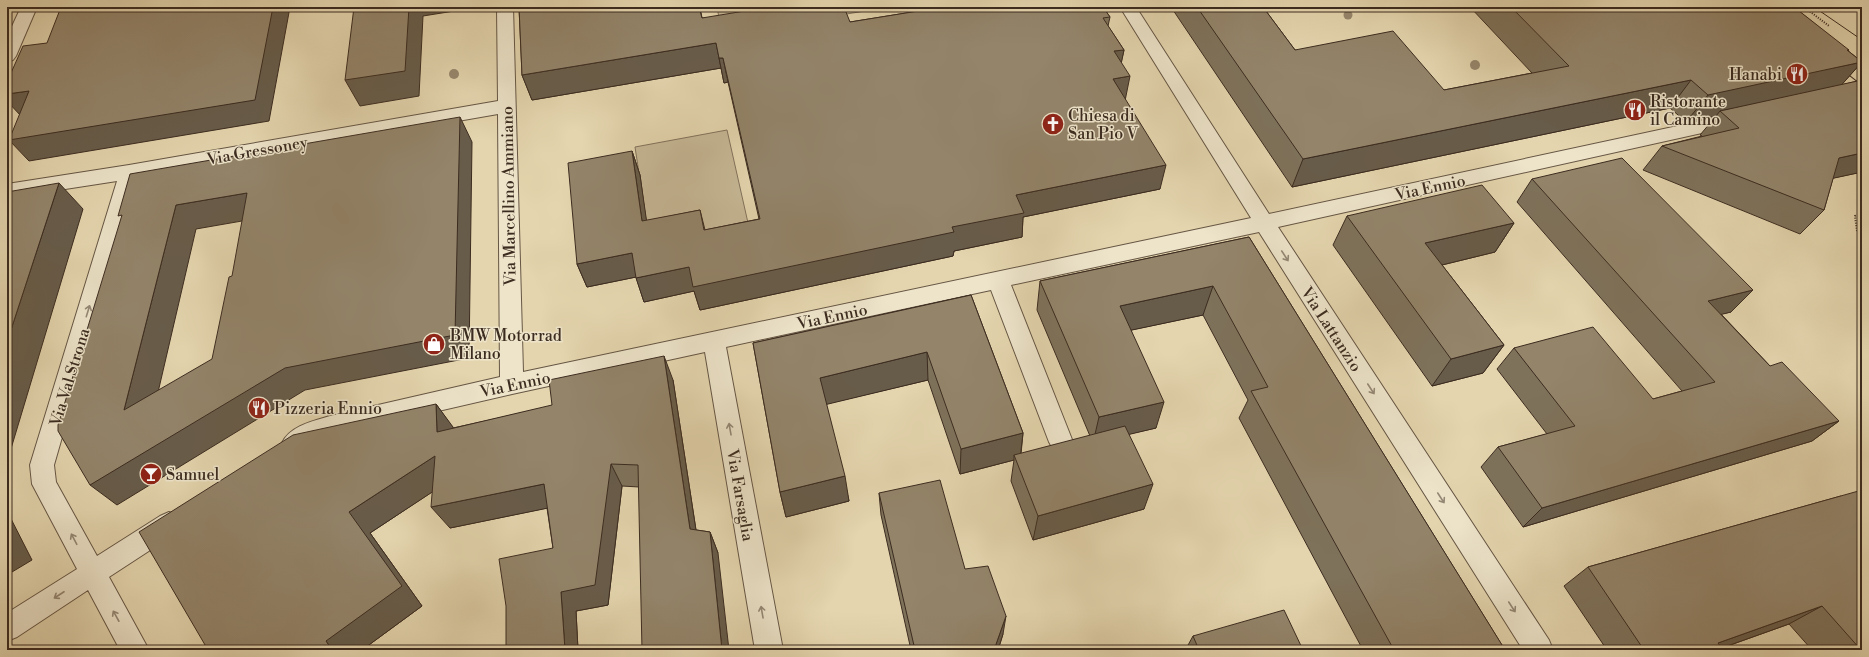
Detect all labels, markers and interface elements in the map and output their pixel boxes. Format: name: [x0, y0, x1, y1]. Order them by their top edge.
restaurant icon: Hanabi: [1784, 61, 1810, 87]
place label: Hanabi: [1729, 65, 1782, 85]
place label: Ristorante il Camino: [1650, 92, 1726, 130]
restaurant icon: Ristorante il Camino: [1622, 97, 1648, 123]
street label: Via Marcellino Ammiano: [497, 106, 521, 287]
place label: Chiesa di San Pio V: [1068, 106, 1139, 144]
church icon: Chiesa di San Pio V: [1040, 111, 1066, 137]
street label: Via Gressoney: [204, 132, 309, 170]
street label: Via Ennio: [1392, 171, 1467, 205]
one-way arrow: [1281, 250, 1289, 261]
street label: Via Lattanzio: [1296, 283, 1366, 376]
street label: Via Ennio: [794, 300, 869, 334]
one-way arrow: [85, 305, 92, 318]
street label: Via Val Strona: [45, 325, 95, 430]
place label: BMW Motorrad Milano: [449, 326, 562, 364]
shop icon: BMW Motorrad Milano: [421, 331, 447, 357]
street label: Via Ennio: [477, 368, 552, 402]
one-way arrow: [1367, 383, 1375, 395]
restaurant icon: Pizzeria Ennio: [246, 395, 272, 421]
place label: Pizzeria Ennio: [274, 399, 382, 419]
one-way arrow: [725, 422, 733, 435]
street label: Via Farsaglia: [722, 447, 758, 544]
bar icon: Samuel: [138, 461, 164, 487]
place label: Samuel: [166, 465, 219, 485]
one-way arrow: [1437, 492, 1445, 503]
one-way arrow: [70, 533, 77, 545]
one-way arrow: [54, 590, 65, 599]
one-way arrow: [1508, 601, 1516, 613]
one-way arrow: [758, 605, 766, 618]
one-way arrow: [112, 610, 120, 622]

